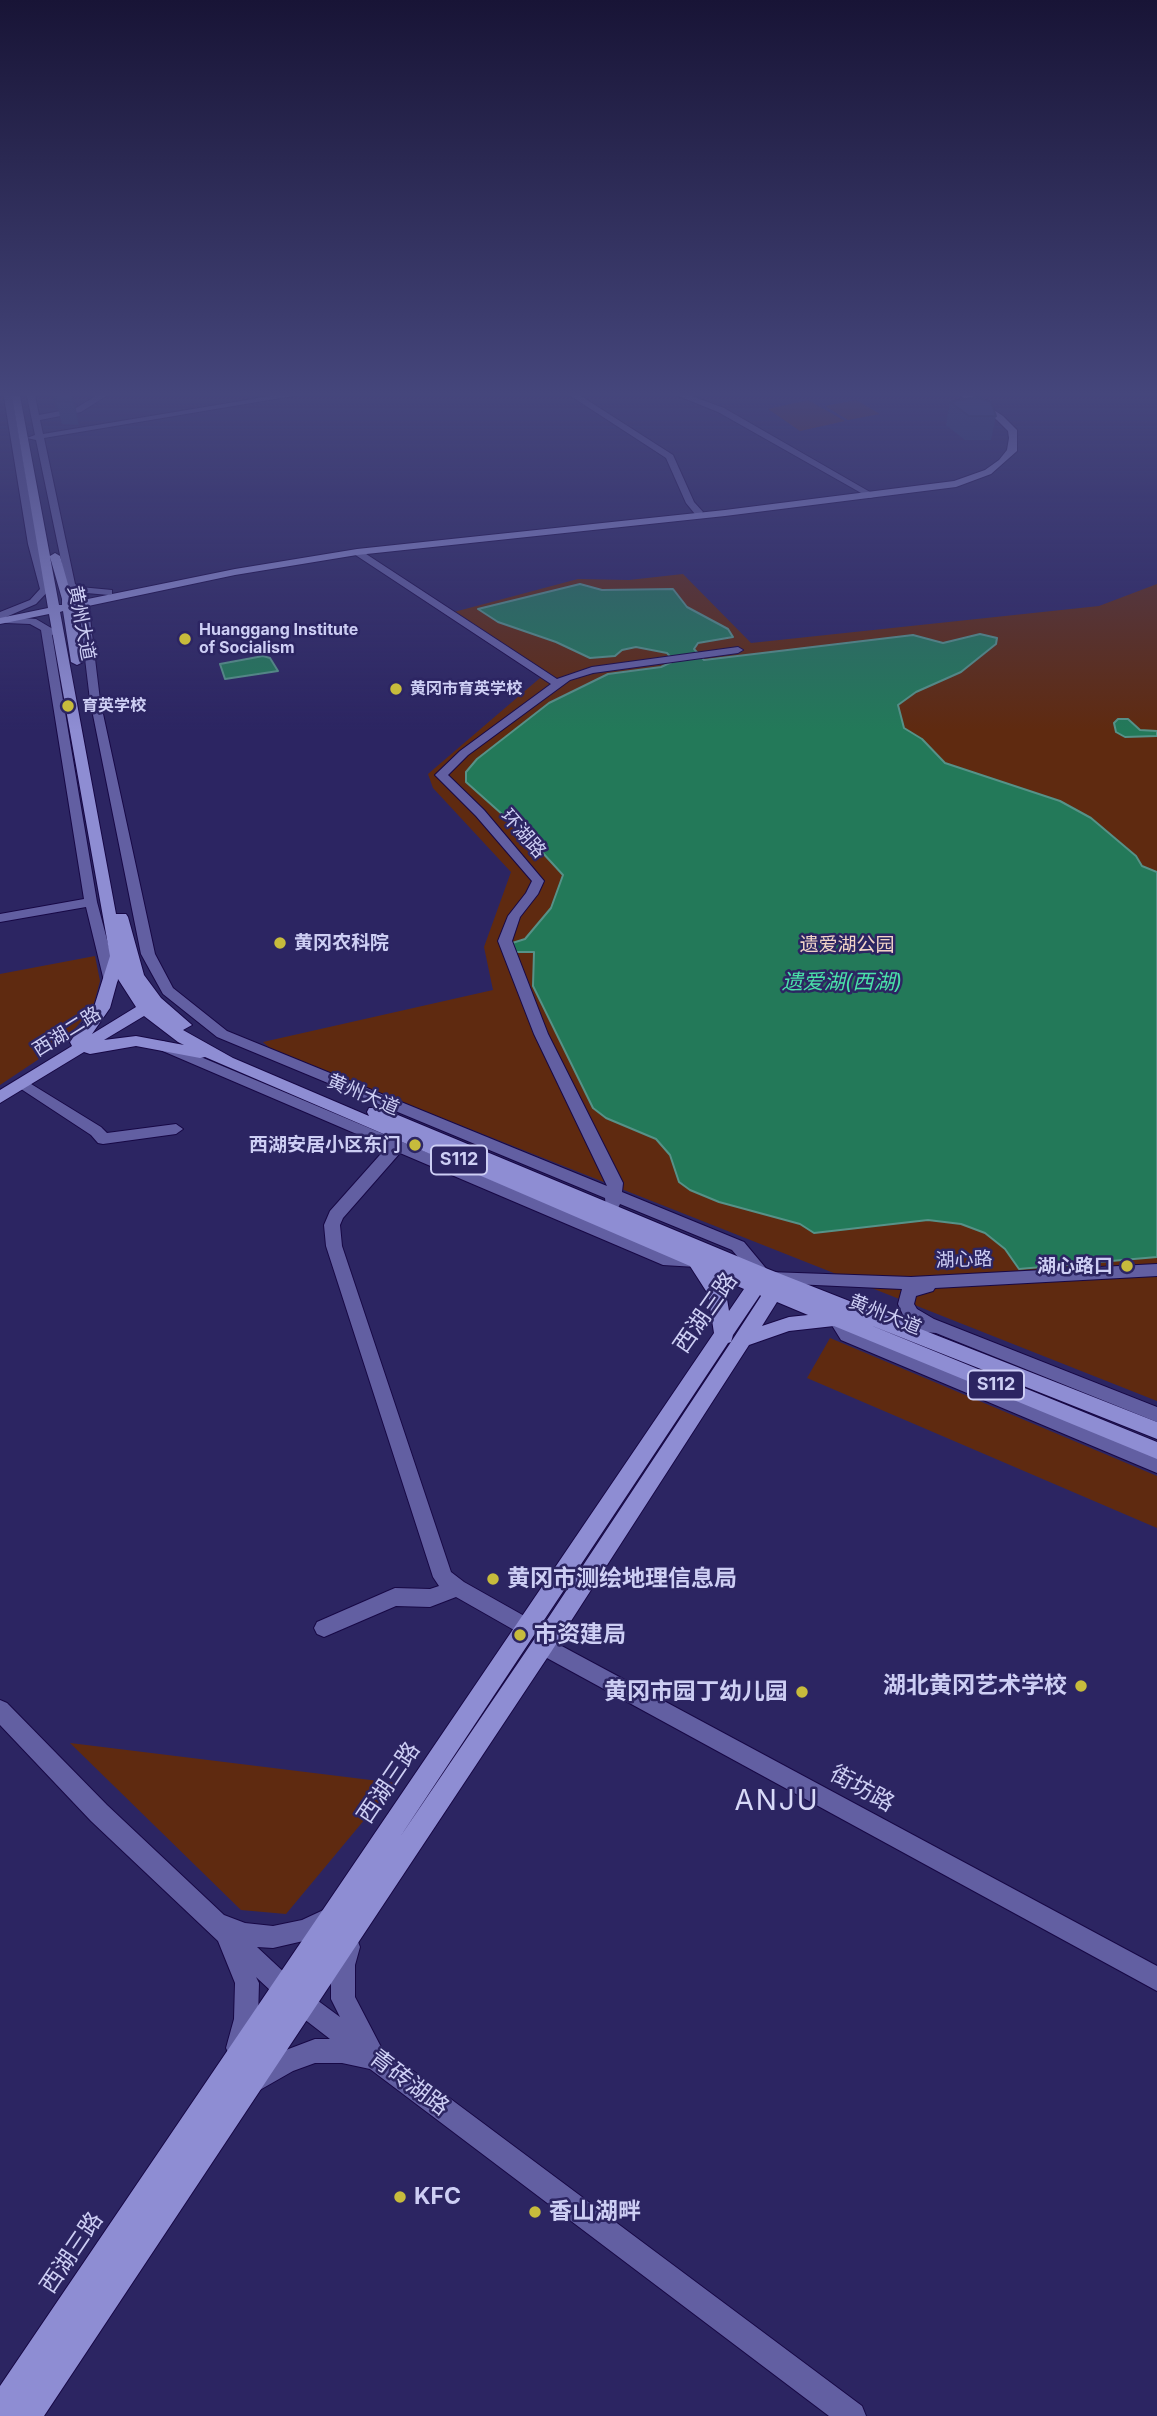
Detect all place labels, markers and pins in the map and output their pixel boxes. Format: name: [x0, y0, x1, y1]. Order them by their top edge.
place label: Huanggang Institute of Socialism: [199, 620, 358, 658]
marker: Huanggang Institute of Socialism: [177, 631, 193, 647]
place label: 黄冈市育英学校: [410, 679, 522, 699]
marker: 黄冈市育英学校: [388, 681, 404, 697]
place label: 育英学校: [82, 696, 146, 716]
marker: 育英学校: [60, 698, 76, 714]
place label: 黄冈农科院: [294, 932, 389, 954]
marker: 黄冈农科院: [272, 935, 288, 951]
place label: 西湖安居小区东门: [249, 1134, 401, 1156]
marker: 西湖安居小区东门: [407, 1137, 423, 1153]
place label: 湖心路口: [1037, 1255, 1113, 1277]
marker: 湖心路口: [1119, 1258, 1135, 1274]
place label: 黄冈市测绘地理信息局: [507, 1565, 737, 1593]
marker: 黄冈市测绘地理信息局: [485, 1571, 501, 1587]
place label: 市资建局: [534, 1621, 626, 1649]
marker: 市资建局: [512, 1627, 528, 1643]
place label: 湖北黄冈艺术学校: [883, 1672, 1067, 1700]
place label: 黄冈市园丁幼儿园: [604, 1678, 788, 1706]
marker: 湖北黄冈艺术学校: [1073, 1678, 1089, 1694]
marker: 黄冈市园丁幼儿园: [794, 1684, 810, 1700]
place label: KFC: [414, 2183, 461, 2211]
marker: KFC: [392, 2189, 408, 2205]
place label: 香山湖畔: [549, 2198, 641, 2226]
marker: 香山湖畔: [527, 2204, 543, 2220]

